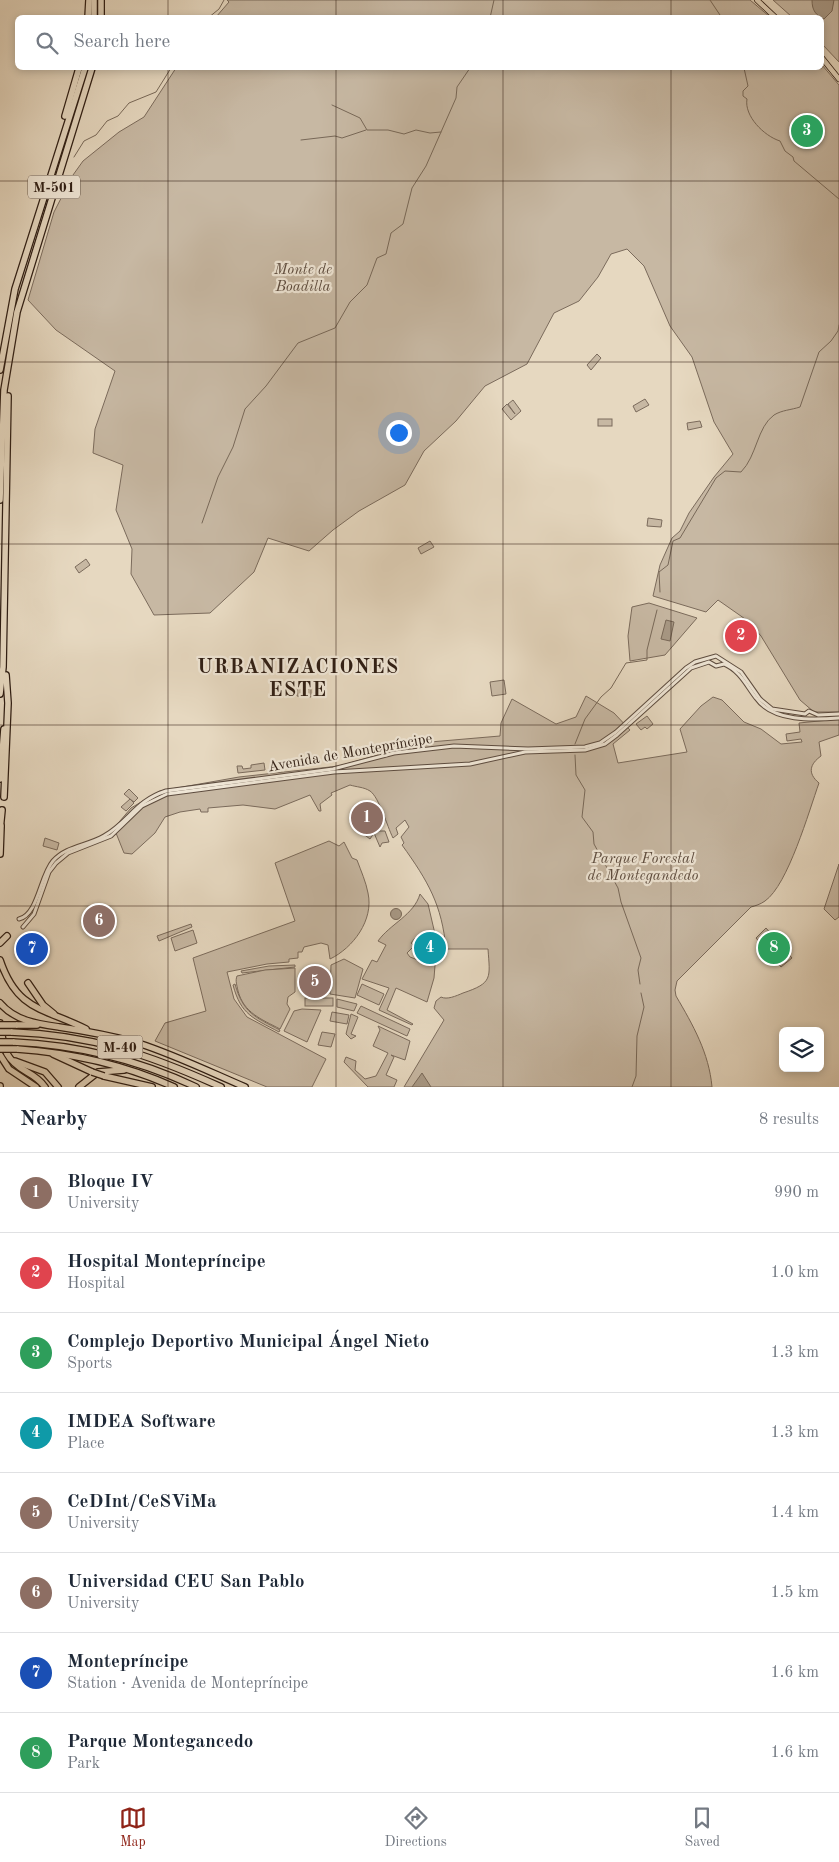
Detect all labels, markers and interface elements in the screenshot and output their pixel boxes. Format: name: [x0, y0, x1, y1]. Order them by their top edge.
search box: [15, 15, 824, 70]
icon: search: [33, 29, 61, 57]
text: Search here: [73, 33, 170, 52]
pin: 3: [791, 112, 823, 150]
road number: M-501: [28, 176, 80, 198]
park label: Monte de Boadilla: [273, 263, 332, 295]
your location: [386, 420, 412, 446]
pin: 2: [725, 617, 757, 655]
district label: URBANIZACIONES ESTE: [197, 658, 399, 701]
street label: Avenida de Montepríncipe: [267, 732, 434, 775]
pin: 1: [351, 799, 383, 837]
park label: Parque Forestal de Montegandedo: [588, 852, 699, 884]
pin: 6: [83, 902, 115, 940]
pin: 4: [414, 929, 446, 967]
pin: 8: [758, 929, 790, 967]
pin: 7: [16, 930, 48, 968]
pin: 5: [299, 963, 331, 1001]
map controls: [779, 1027, 824, 1072]
button: layers: [779, 1027, 824, 1072]
road number: M-40: [98, 1036, 142, 1058]
text: Nearby: [20, 1109, 88, 1130]
text: 8 results: [759, 1112, 819, 1128]
text: Bloque IV: [67, 1173, 154, 1192]
text: 1: [31, 1185, 41, 1201]
text: 990 m: [774, 1185, 819, 1201]
text: University: [67, 1196, 139, 1212]
text: Hospital Montepríncipe: [67, 1253, 266, 1272]
text: 2: [31, 1265, 41, 1281]
text: 1.0 km: [770, 1265, 819, 1281]
text: Hospital: [67, 1276, 125, 1292]
text: Complejo Deportivo Municipal Ángel Nieto: [67, 1333, 429, 1352]
text: 3: [31, 1345, 41, 1361]
text: 1.3 km: [770, 1345, 819, 1361]
text: Sports: [67, 1356, 112, 1372]
text: IMDEA Software: [67, 1413, 216, 1432]
text: 4: [31, 1425, 41, 1441]
text: 1.3 km: [770, 1425, 819, 1441]
text: Place: [67, 1436, 104, 1452]
text: CeDInt/CeSViMa: [67, 1493, 217, 1512]
text: 5: [31, 1505, 41, 1521]
text: 1.4 km: [770, 1505, 819, 1521]
text: University: [67, 1516, 139, 1532]
text: Universidad CEU San Pablo: [67, 1573, 305, 1592]
text: 6: [31, 1585, 41, 1601]
text: 1.5 km: [770, 1585, 819, 1601]
text: University: [67, 1596, 139, 1612]
text: Montepríncipe: [67, 1653, 189, 1672]
text: 7: [31, 1665, 41, 1681]
text: 1.6 km: [770, 1665, 819, 1681]
text: Station · Avenida de Montepríncipe: [67, 1676, 308, 1692]
text: Parque Montegancedo: [67, 1733, 253, 1752]
text: 8: [31, 1745, 41, 1761]
text: 1.6 km: [770, 1745, 819, 1761]
text: Park: [67, 1756, 100, 1772]
tab: Map: [119, 1804, 147, 1851]
tab: Directions: [385, 1804, 447, 1851]
tab: Saved: [684, 1804, 720, 1851]

